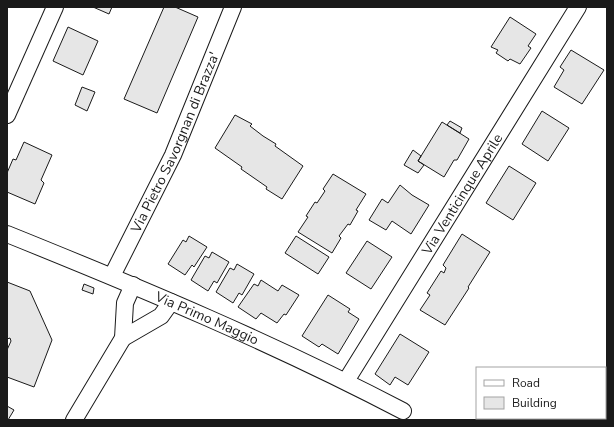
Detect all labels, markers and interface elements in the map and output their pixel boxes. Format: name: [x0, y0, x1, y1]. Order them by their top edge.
street label: Via Pietro Savorgnan di Brazza': [126, 49, 224, 237]
street label: Via Venticinque Aprile: [417, 130, 507, 259]
street label: Via Primo Maggio: [151, 287, 262, 350]
legend: [476, 367, 606, 419]
text: Road: [512, 375, 540, 391]
text: Building: [512, 395, 557, 411]

